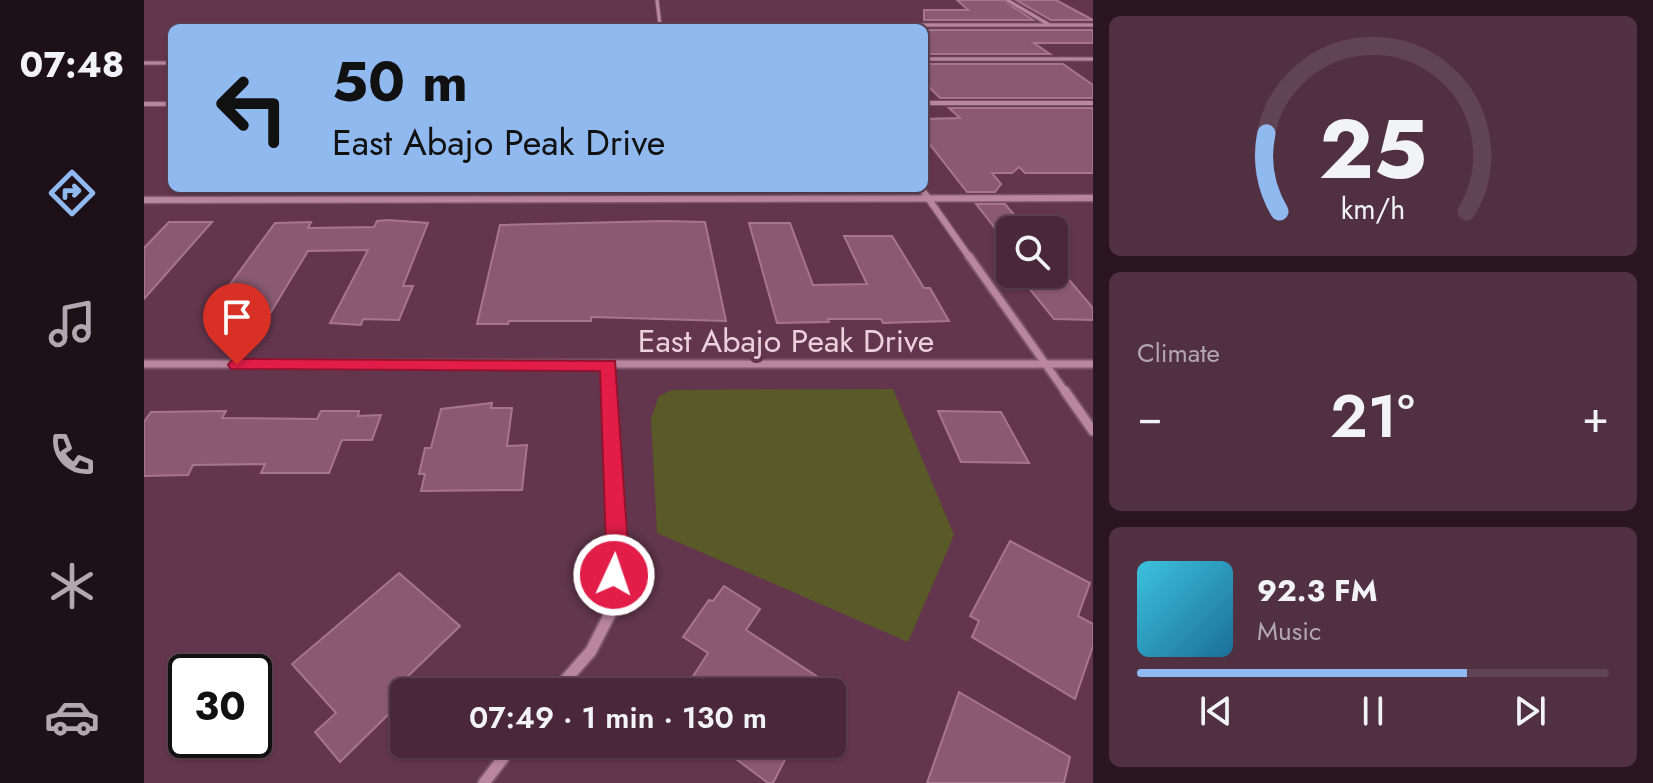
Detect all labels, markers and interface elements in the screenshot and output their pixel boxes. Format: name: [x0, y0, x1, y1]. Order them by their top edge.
text: 07:48: [20, 38, 124, 90]
text: 50 m: [332, 41, 468, 122]
icon: left: [200, 56, 304, 160]
text: 25: [1319, 88, 1427, 208]
text: East Abajo Peak Drive: [332, 116, 665, 168]
icon: directions: [44, 165, 100, 221]
text: km/h: [1341, 188, 1405, 230]
map controls: [996, 216, 1068, 288]
button: search: [996, 216, 1068, 288]
pin: [203, 283, 271, 365]
icon: arrive: [215, 295, 259, 339]
icon: music: [44, 296, 100, 352]
street label: East Abajo Peak Drive: [638, 318, 934, 364]
text: Climate: [1137, 334, 1220, 372]
text: 21°: [1330, 373, 1415, 460]
text: −: [1137, 385, 1163, 449]
text: +: [1582, 385, 1609, 449]
icon: phone: [44, 427, 100, 483]
position arrow: [572, 533, 656, 617]
icon: climate: [44, 558, 100, 614]
text: 92.3 FM: [1257, 569, 1377, 612]
text: Music: [1257, 612, 1321, 650]
speed limit sign: 30: [168, 654, 272, 758]
icon: car: [44, 689, 100, 745]
icon: previous: [1194, 689, 1238, 733]
icon: pause: [1351, 689, 1395, 733]
icon: next: [1508, 689, 1552, 733]
text: 07:49 · 1 min · 130 m: [469, 696, 767, 739]

